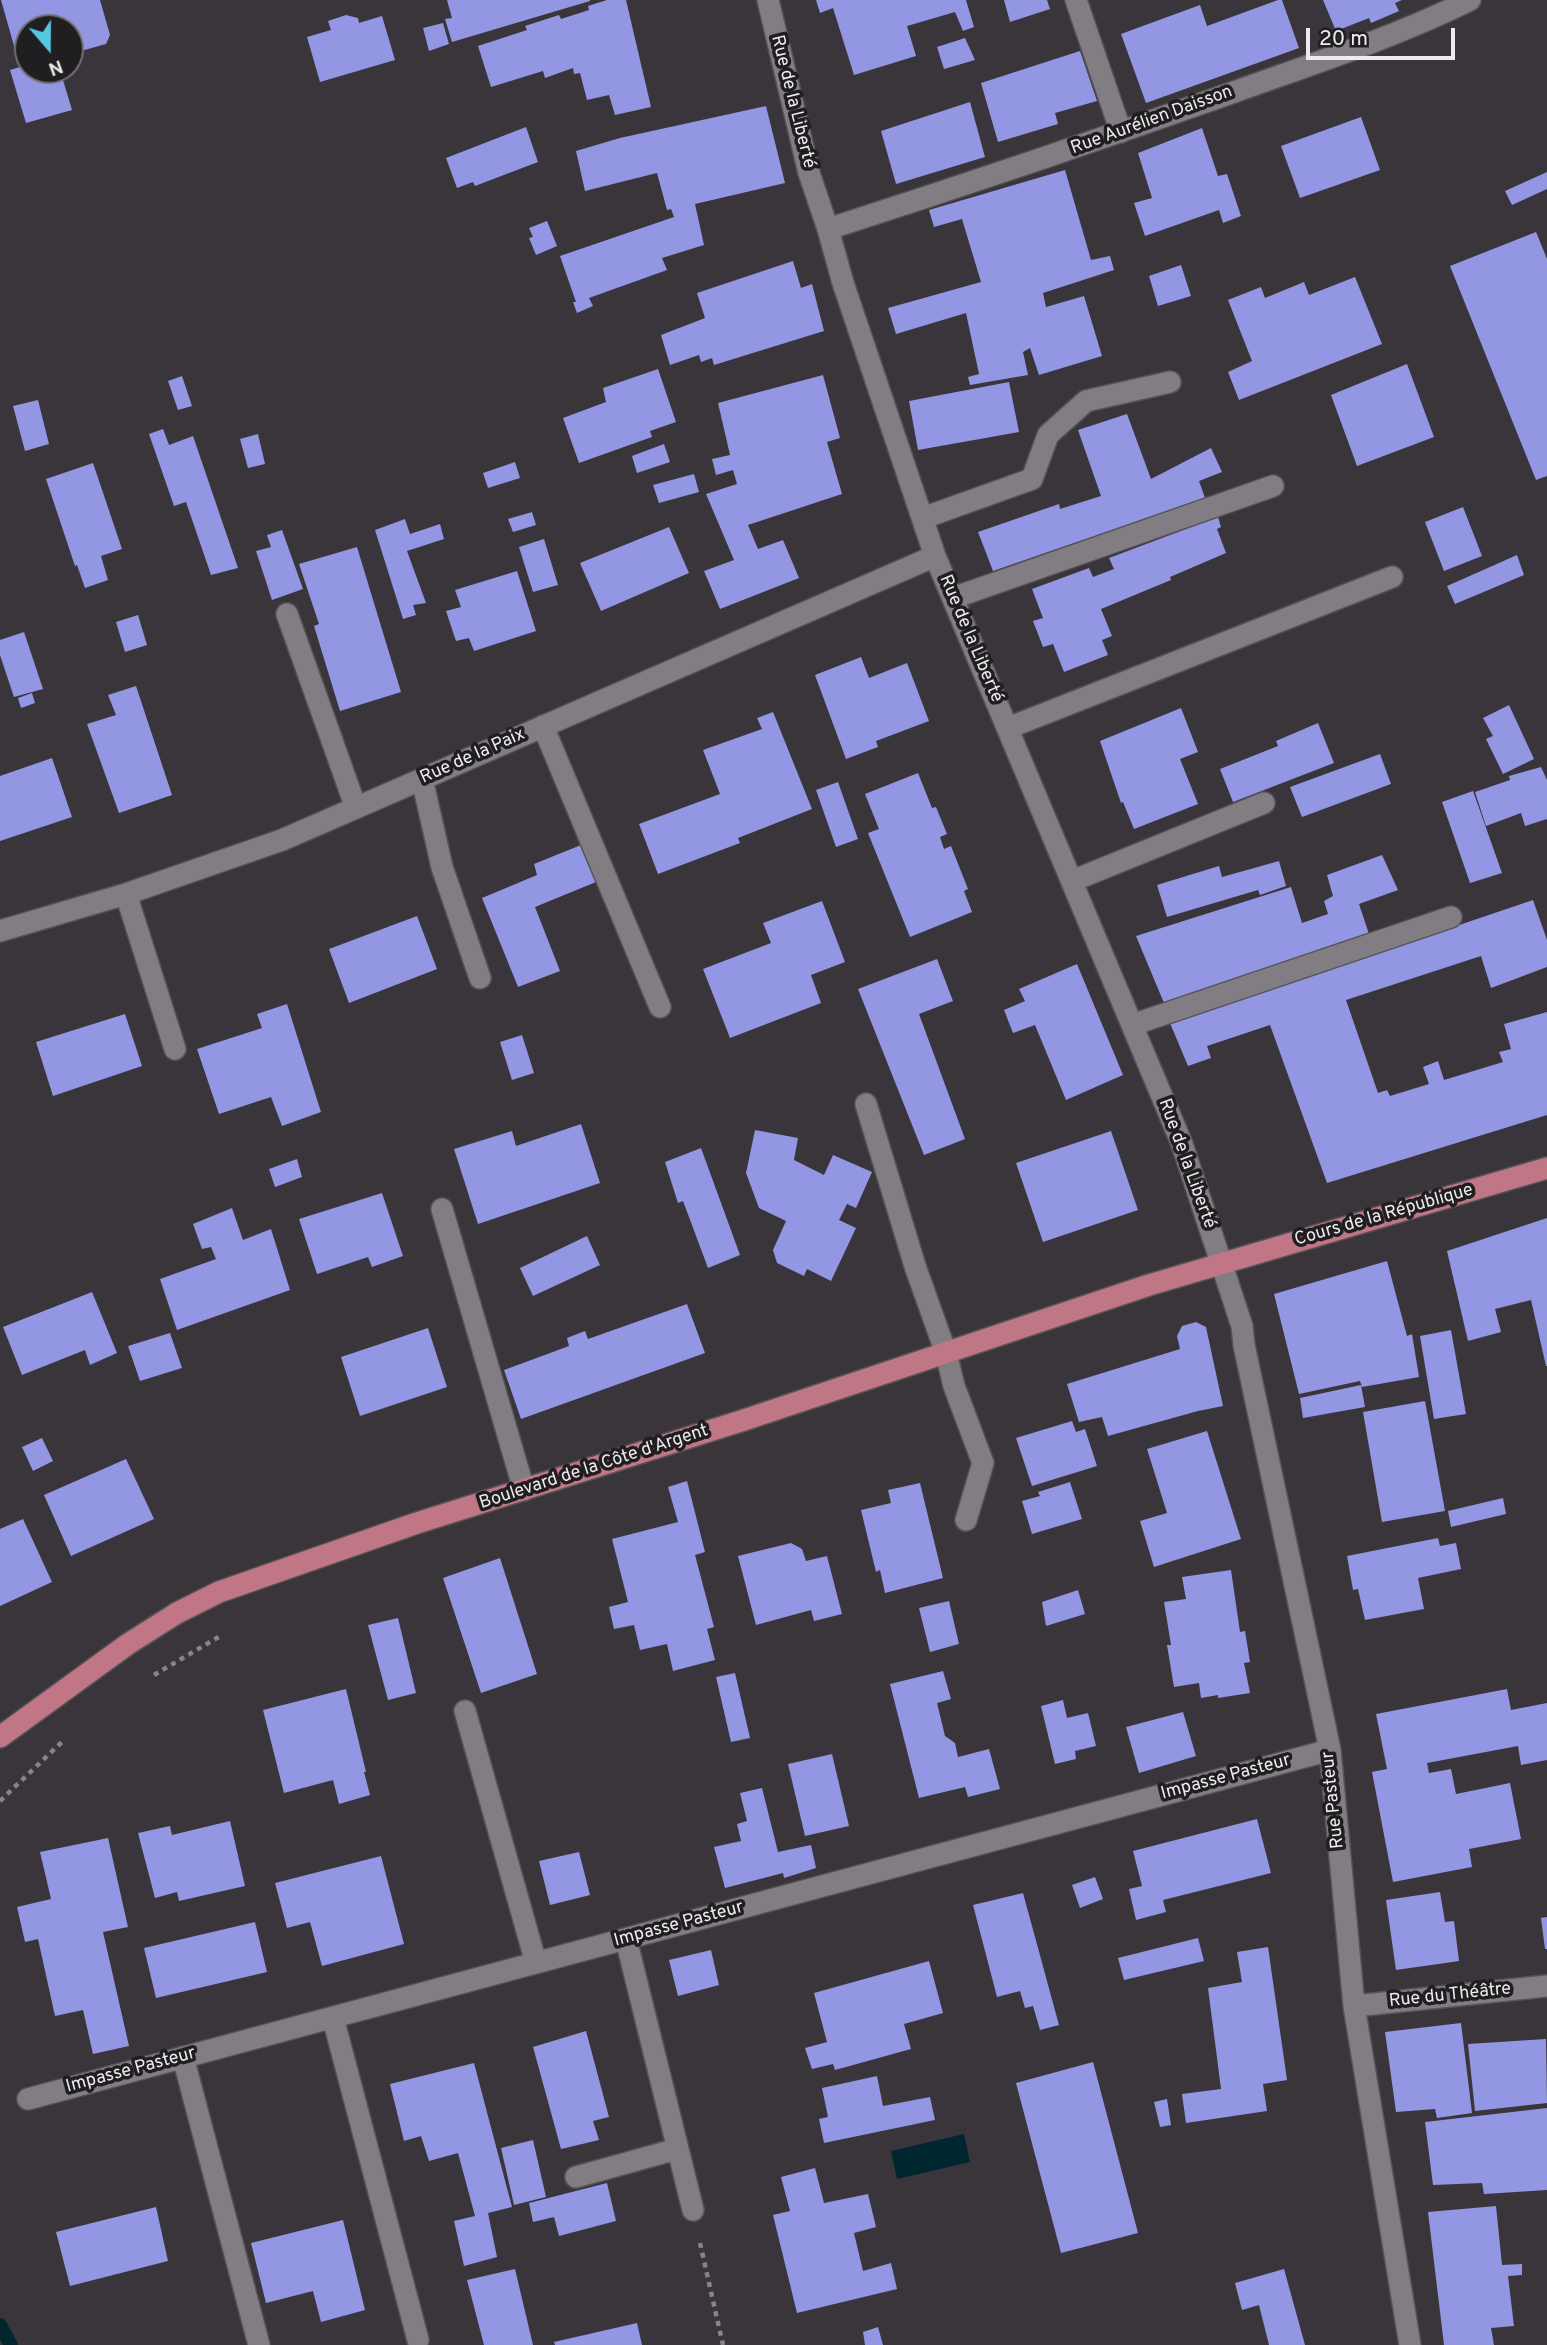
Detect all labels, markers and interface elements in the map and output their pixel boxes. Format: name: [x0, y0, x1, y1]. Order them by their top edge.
north arrow: [14, 14, 84, 84]
scale bar: [1309, 14, 1458, 58]
text: 20 m: [1319, 26, 1368, 53]
street label: Rue de la Liberté: [765, 33, 819, 171]
text: N: [45, 53, 66, 80]
street label: Rue Aurélien Daisson: [1068, 82, 1236, 160]
street label: Rue de la Liberté: [933, 572, 1007, 706]
street label: Rue de la Paix: [417, 724, 529, 790]
street label: Rue de la Liberté: [1152, 1096, 1220, 1232]
street label: Cours de la République: [1292, 1180, 1476, 1252]
street label: Boulevard de la Côte d'Argent: [477, 1421, 711, 1515]
street label: Impasse Pasteur: [1159, 1750, 1293, 1806]
street label: Rue Pasteur: [1318, 1750, 1350, 1850]
street label: Impasse Pasteur: [612, 1897, 746, 1953]
street label: Rue du Théâtre: [1388, 1979, 1512, 2013]
street label: Impasse Pasteur: [64, 2043, 198, 2099]

